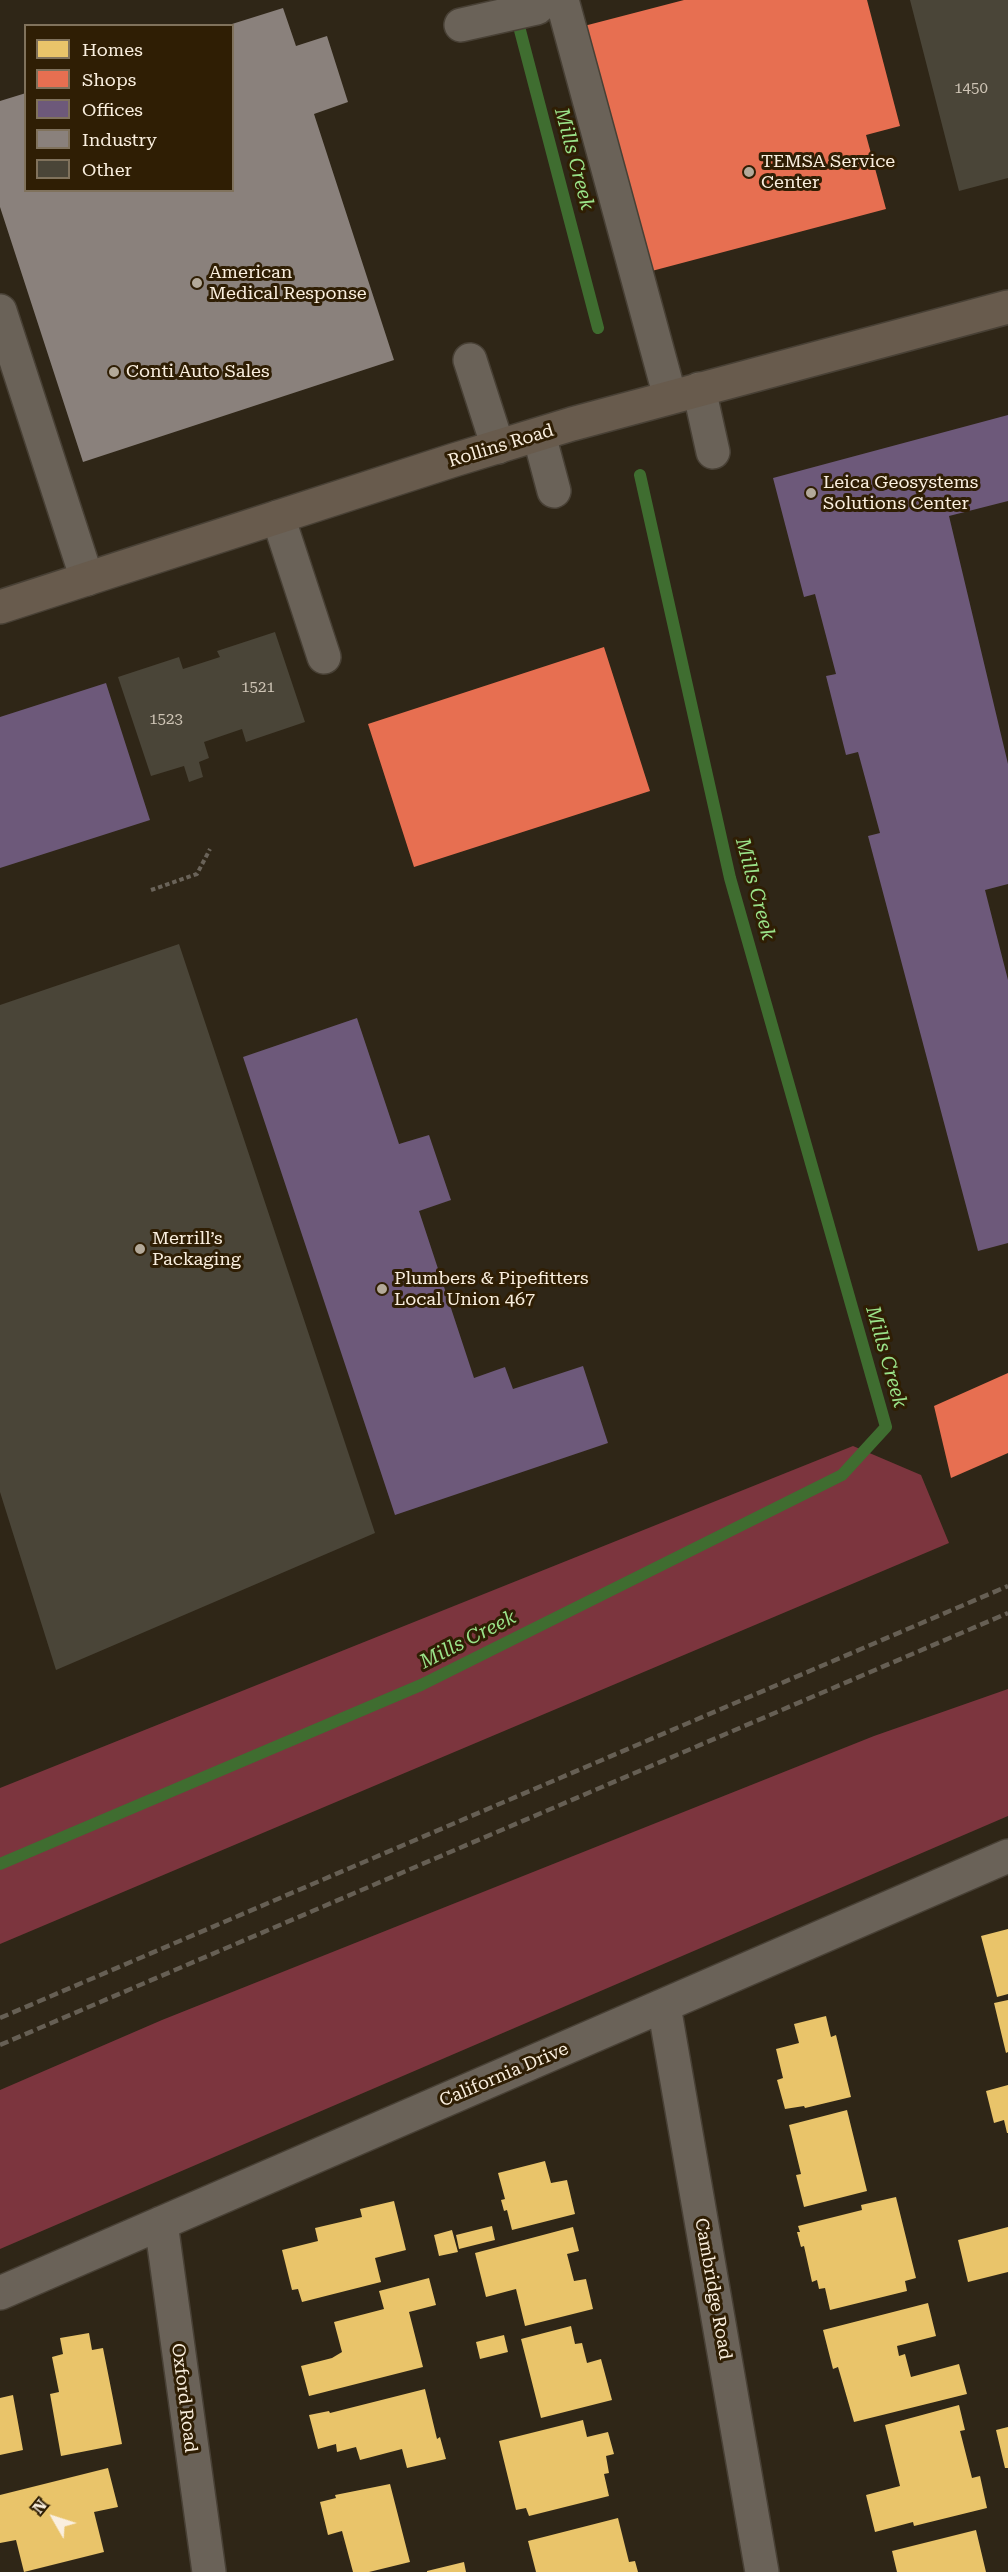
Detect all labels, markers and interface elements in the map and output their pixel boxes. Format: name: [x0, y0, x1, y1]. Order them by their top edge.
legend: [24, 24, 234, 192]
text: Homes: [82, 39, 143, 60]
text: Shops: [82, 69, 136, 90]
house number: 1450: [954, 80, 988, 98]
text: Offices: [82, 99, 143, 120]
water label: Mills Creek: [549, 105, 599, 213]
text: Industry: [82, 129, 157, 150]
place label: TEMSA Service Center: [761, 151, 895, 194]
text: Other: [82, 159, 132, 180]
marker: TEMSA Service Center: [742, 165, 756, 179]
place label: American Medical Response: [209, 262, 367, 304]
marker: American Medical Response: [190, 276, 204, 290]
place label: Conti Auto Sales: [126, 361, 269, 383]
marker: Conti Auto Sales: [107, 365, 121, 379]
street label: Rollins Road: [446, 420, 556, 472]
place label: Leica Geosystems Solutions Center: [823, 472, 978, 514]
marker: Leica Geosystems Solutions Center: [804, 486, 818, 500]
house number: 1521: [241, 679, 275, 697]
house number: 1523: [149, 711, 183, 729]
water label: Mills Creek: [730, 835, 780, 943]
place label: Merrill’s Packaging: [152, 1228, 241, 1270]
marker: Merrill’s Packaging: [133, 1242, 147, 1256]
place label: Plumbers & Pipefitters Local Union 467: [394, 1268, 589, 1310]
marker: Plumbers & Pipefitters Local Union 467: [375, 1282, 389, 1296]
water label: Mills Creek: [860, 1303, 912, 1411]
water label: Mills Creek: [416, 1606, 520, 1674]
street label: California Drive: [436, 2038, 572, 2112]
street label: Cambridge Road: [690, 2216, 736, 2362]
street label: Oxford Road: [167, 2342, 201, 2454]
north arrow: [24, 2488, 84, 2548]
text: N: [28, 2496, 51, 2517]

